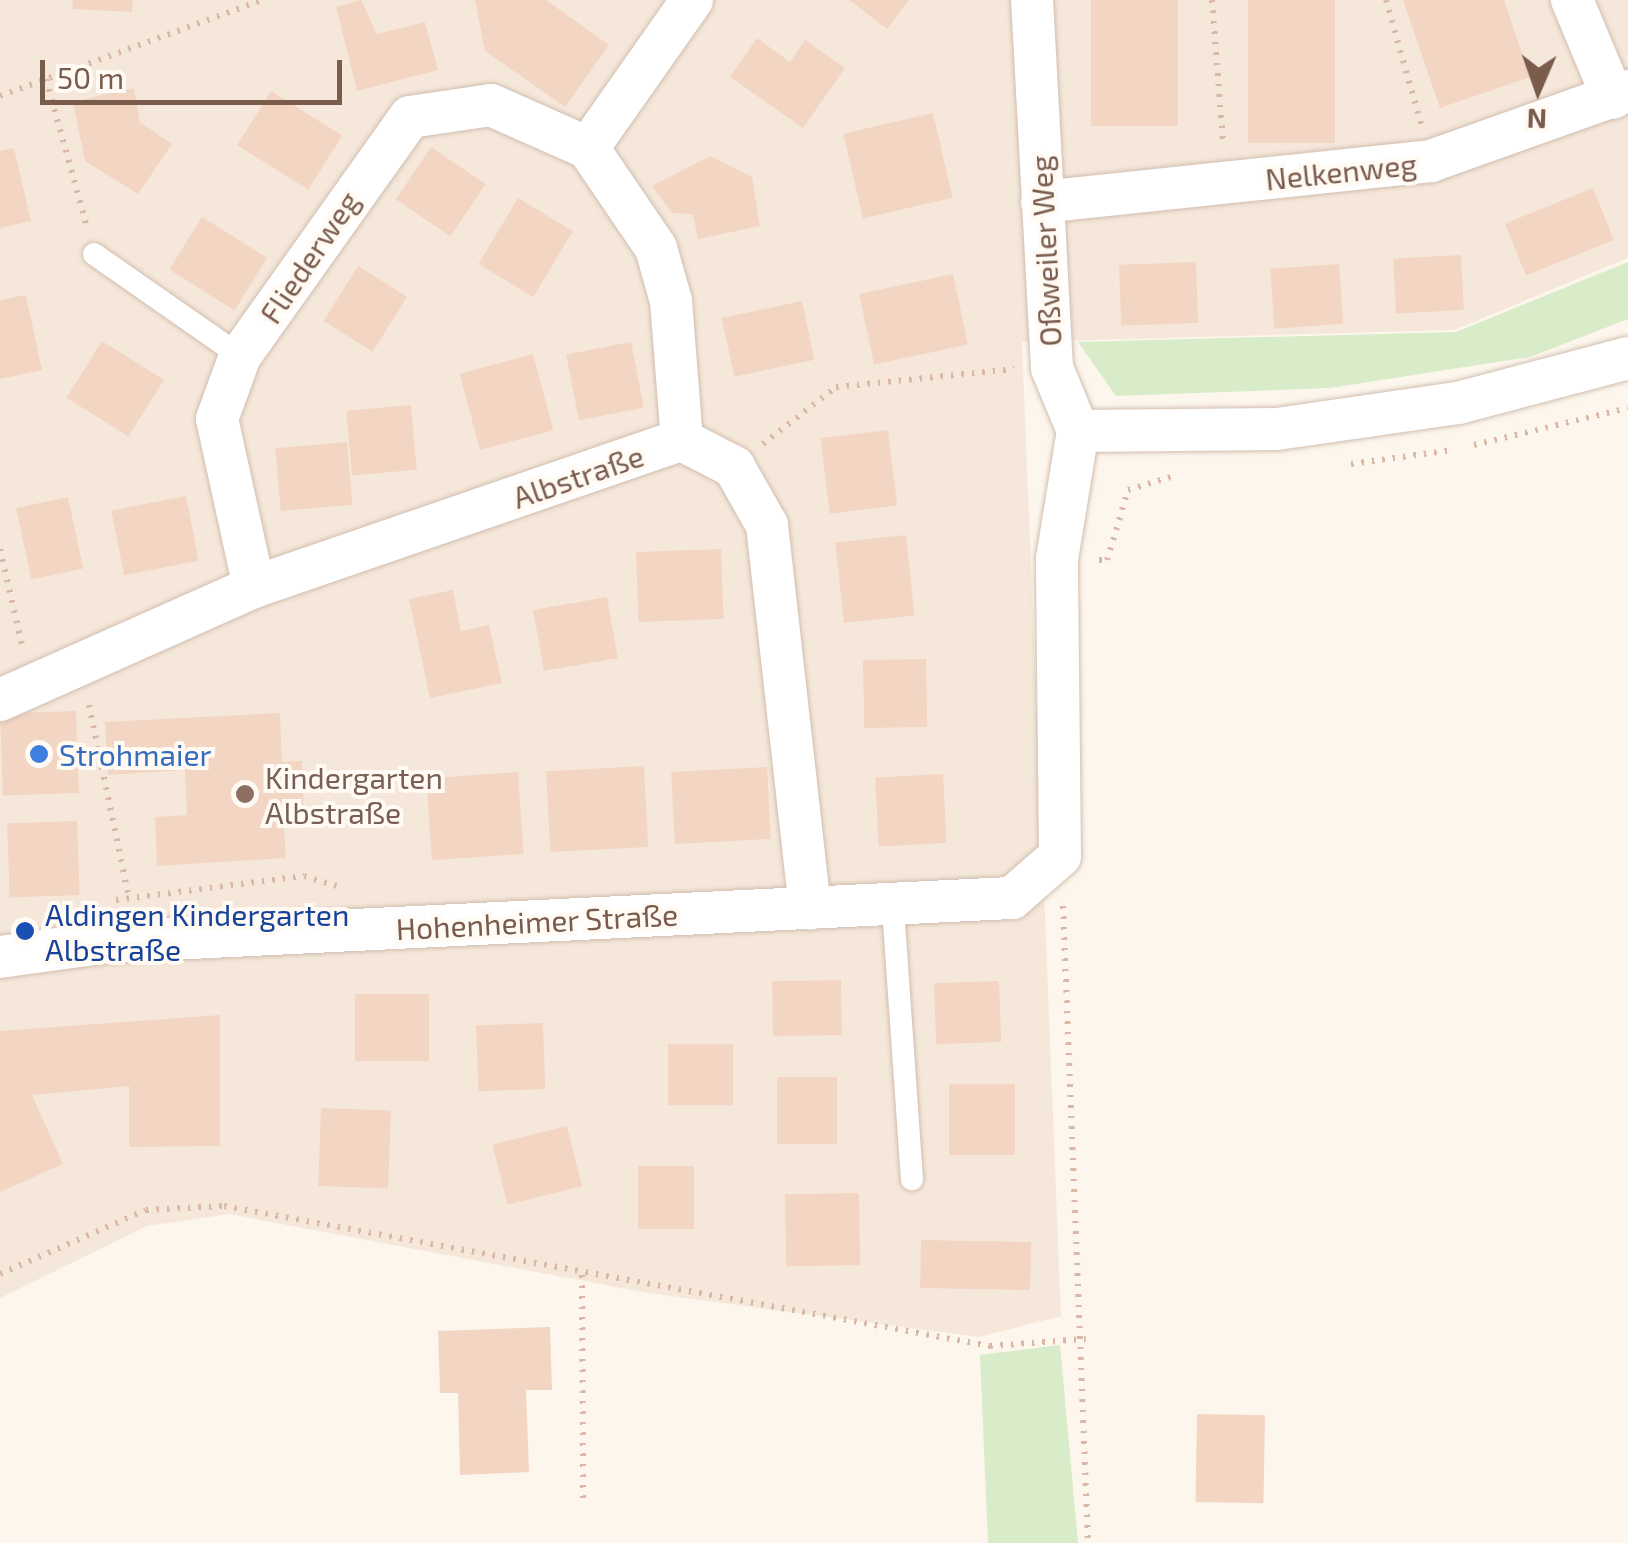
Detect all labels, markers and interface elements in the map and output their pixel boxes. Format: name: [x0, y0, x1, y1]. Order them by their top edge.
scale bar: [45, 40, 348, 102]
north arrow: [1488, 40, 1588, 140]
text: 50 m: [57, 59, 124, 95]
text: N: [1526, 103, 1548, 137]
street label: Nelkenweg: [1264, 145, 1418, 197]
street label: Oßweiler Weg: [1022, 154, 1068, 348]
street label: Fliederweg: [252, 184, 366, 330]
street label: Albstraße: [508, 437, 648, 515]
place label: Strohmaier: [59, 736, 212, 772]
marker: Strohmaier: [28, 743, 50, 765]
place label: Kindergarten Albstraße: [265, 759, 443, 830]
marker: Kindergarten Albstraße: [234, 783, 256, 805]
place label: Aldingen Kindergarten Albstraße: [45, 896, 349, 966]
street label: Hohenheimer Straße: [395, 896, 679, 946]
marker: Aldingen Kindergarten Albstraße: [14, 920, 36, 942]

